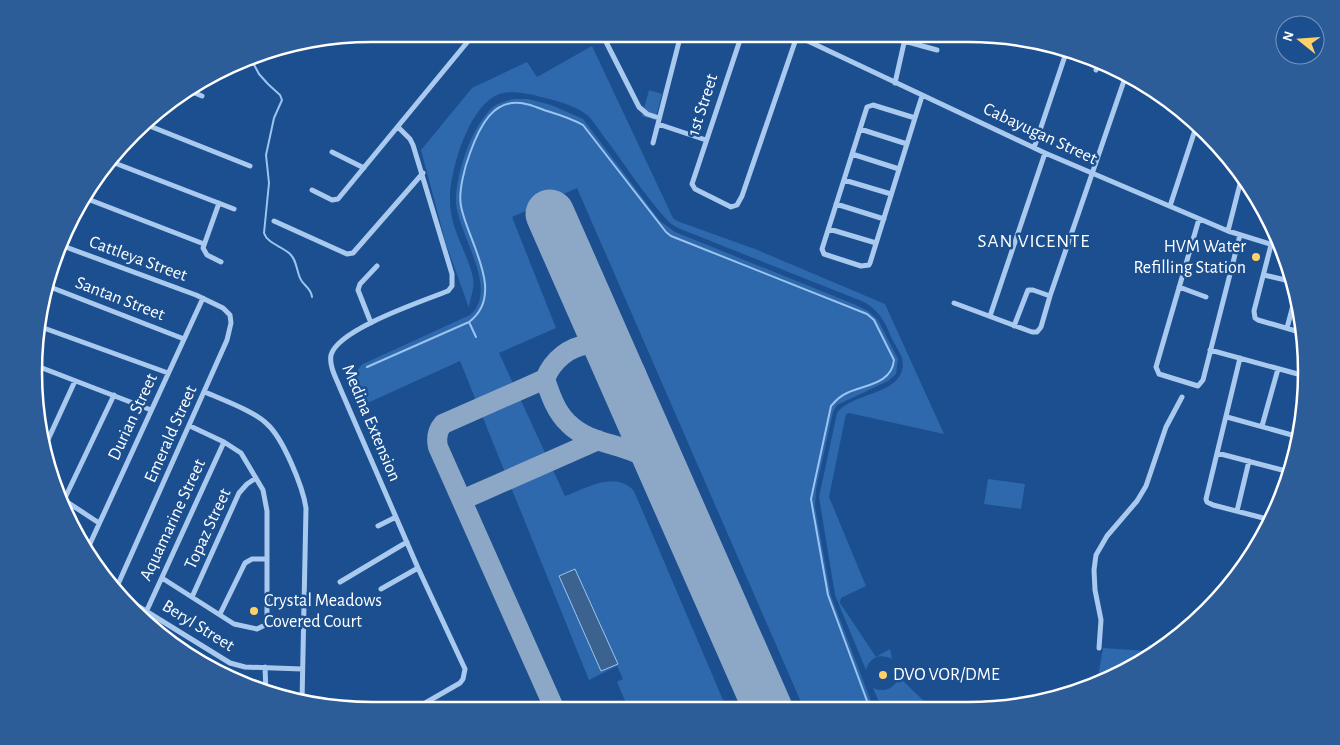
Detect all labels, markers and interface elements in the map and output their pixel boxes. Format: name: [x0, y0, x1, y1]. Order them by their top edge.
north arrow: [1275, 15, 1325, 65]
text: N: [1280, 30, 1297, 43]
street label: 1st Street: [685, 72, 722, 138]
street label: Cabayugan Street: [980, 100, 1100, 168]
district label: SAN VICENTE: [978, 232, 1090, 251]
street label: Cattleya Street: [87, 233, 190, 285]
place label: HVM Water Refilling Station: [1134, 238, 1246, 277]
marker: HVM Water Refilling Station: [1250, 251, 1262, 263]
street label: Santan Street: [73, 274, 167, 324]
street label: Medina Extension: [338, 362, 404, 484]
street label: Durian Street: [105, 371, 161, 463]
street label: Emerald Street: [142, 382, 201, 485]
street label: Aquamarine Street: [137, 456, 209, 584]
street label: Topaz Street: [182, 486, 235, 572]
place label: Crystal Meadows Covered Court: [264, 592, 382, 631]
street label: Beryl Street: [159, 597, 237, 655]
marker: Crystal Meadows Covered Court: [248, 605, 260, 617]
place label: DVO VOR/DME: [893, 666, 1000, 684]
marker: DVO VOR/DME: [877, 669, 889, 681]

